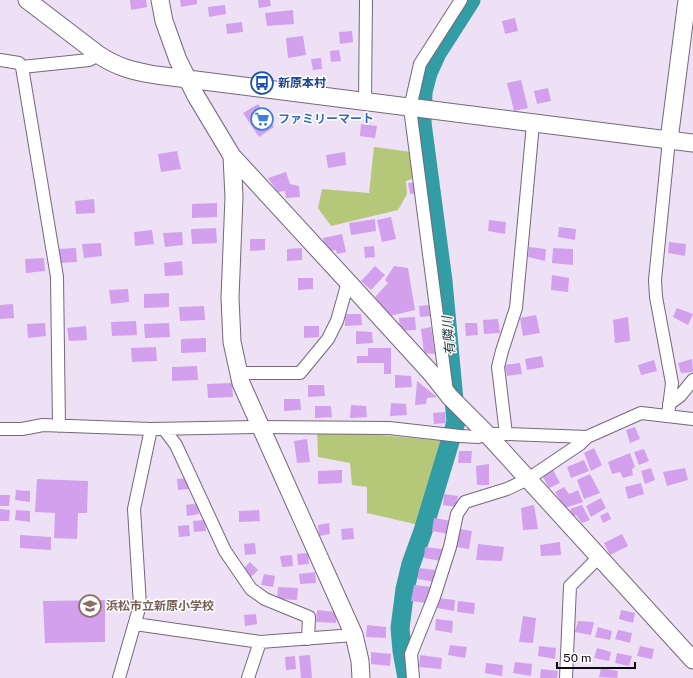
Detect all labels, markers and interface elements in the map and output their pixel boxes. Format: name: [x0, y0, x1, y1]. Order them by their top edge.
bus stop icon: 新原本村: [249, 70, 275, 96]
place label: 新原本村: [278, 76, 326, 90]
supermarket icon: ファミリーマート: [249, 106, 275, 132]
place label: ファミリーマート: [278, 112, 374, 126]
water label: 有隣川: [439, 314, 458, 356]
school or university icon: 浜松市立新原小学校: [77, 593, 103, 619]
place label: 浜松市立新原小学校: [106, 599, 214, 613]
scale bar: [557, 644, 635, 670]
text: 50 m: [563, 651, 591, 665]

